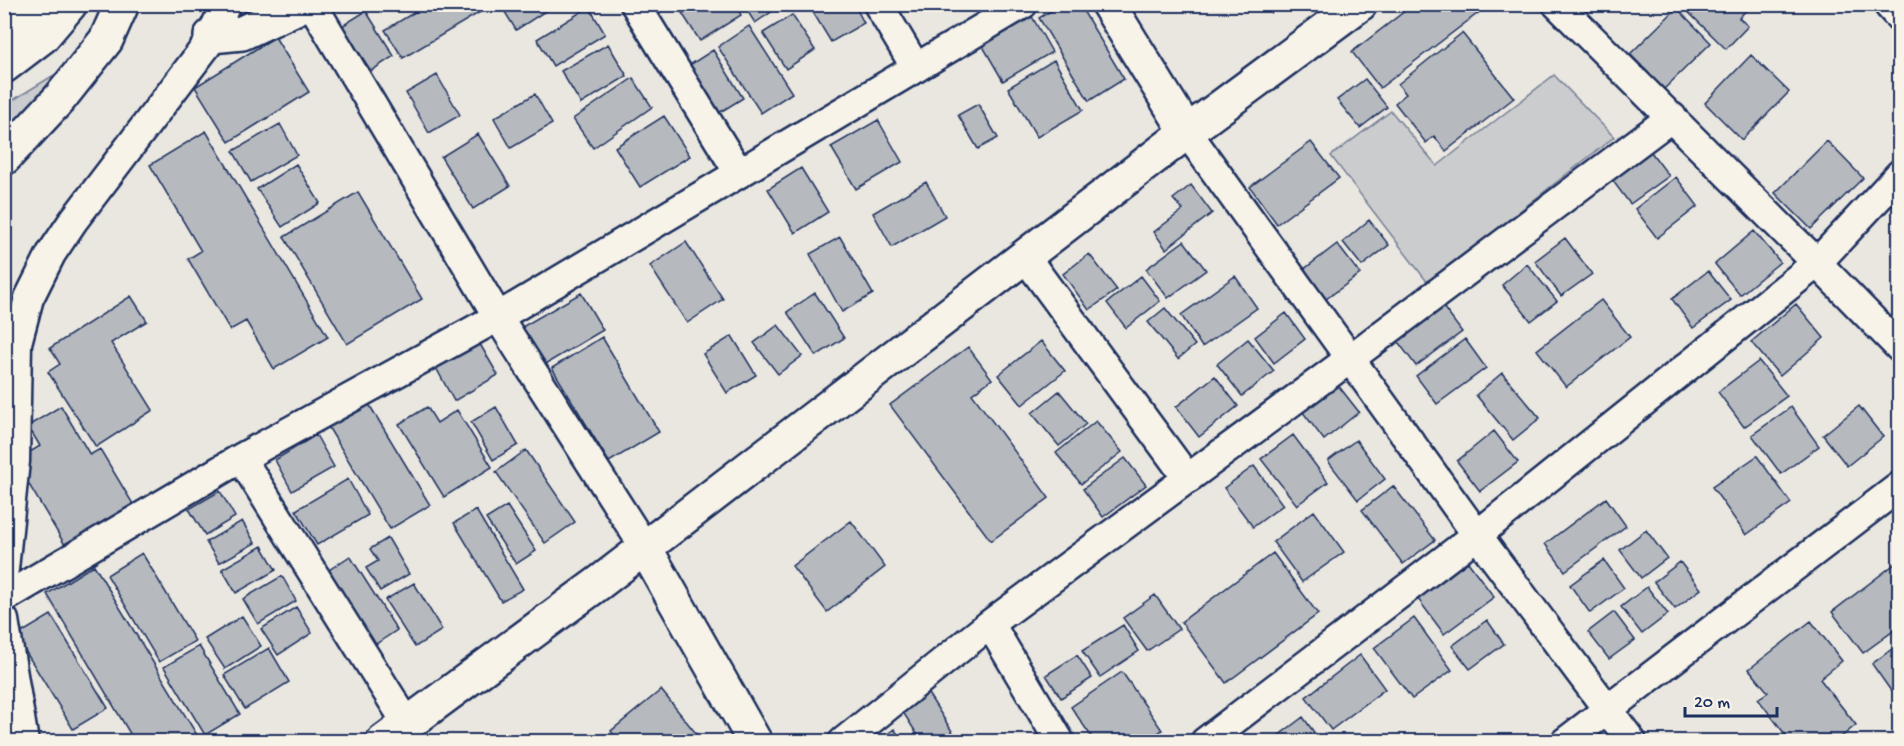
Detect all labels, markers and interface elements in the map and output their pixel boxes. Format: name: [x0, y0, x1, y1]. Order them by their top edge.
scale bar: [1685, 680, 1776, 718]
text: 20 m: [1694, 693, 1730, 714]

